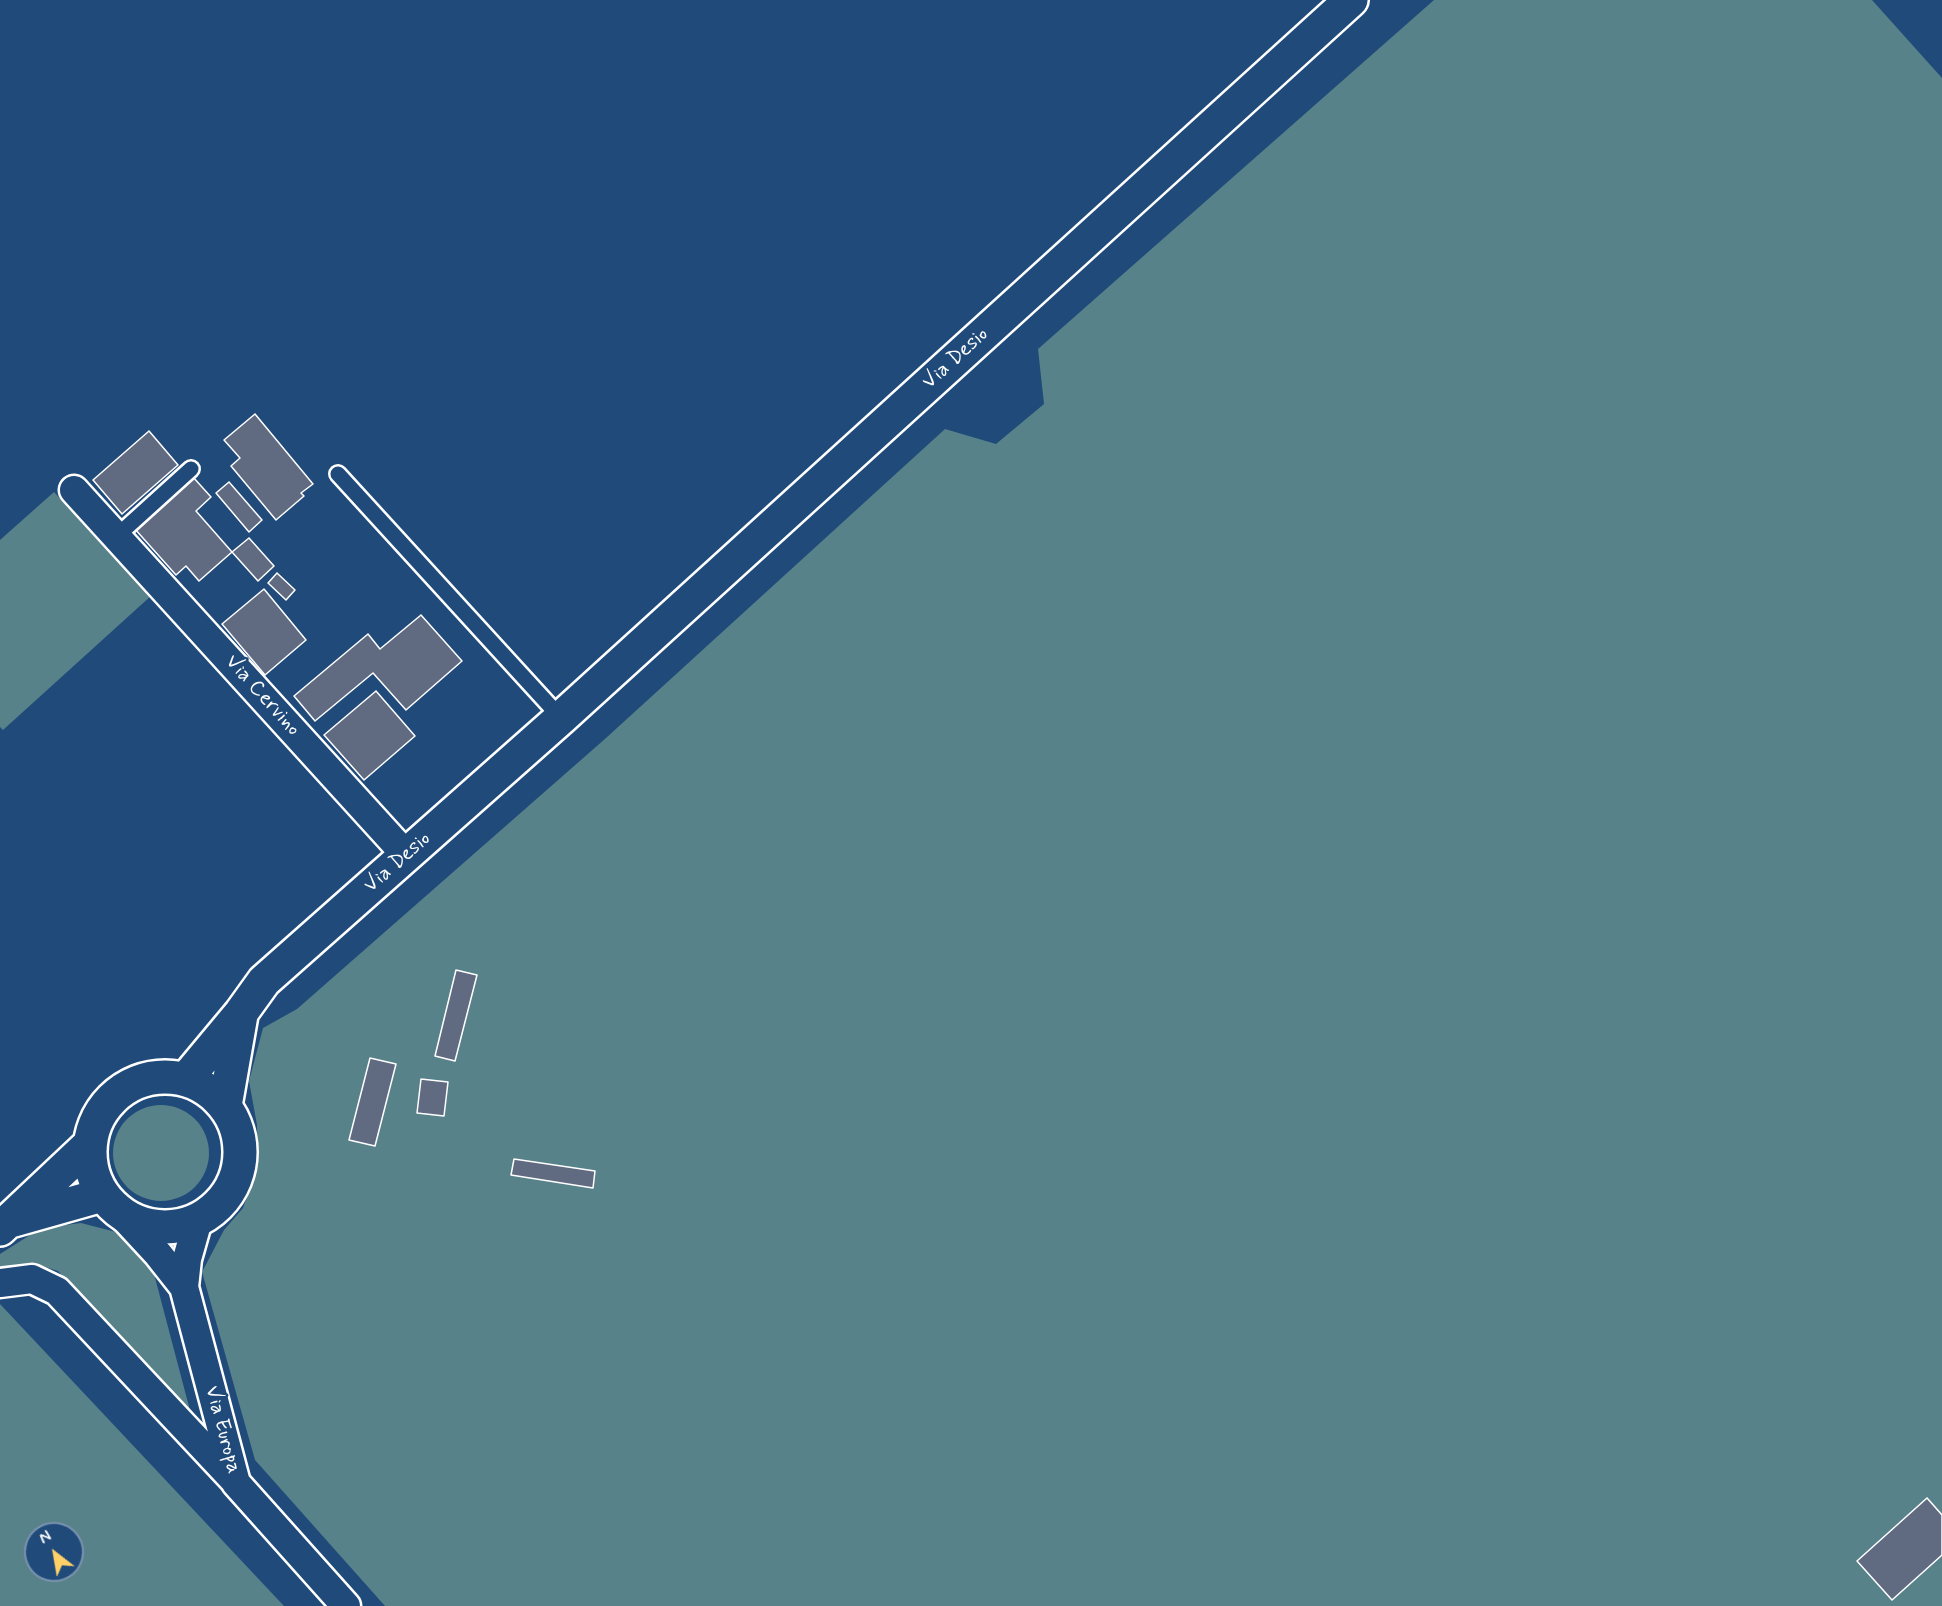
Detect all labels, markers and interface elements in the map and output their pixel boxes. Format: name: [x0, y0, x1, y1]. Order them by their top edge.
street label: Via Desio: [918, 323, 994, 395]
street label: Via Cervino: [219, 650, 305, 742]
street label: Via Desio: [359, 827, 437, 899]
street label: Via Europa: [198, 1383, 246, 1477]
north arrow: [24, 1522, 84, 1582]
text: N: [36, 1526, 55, 1550]

